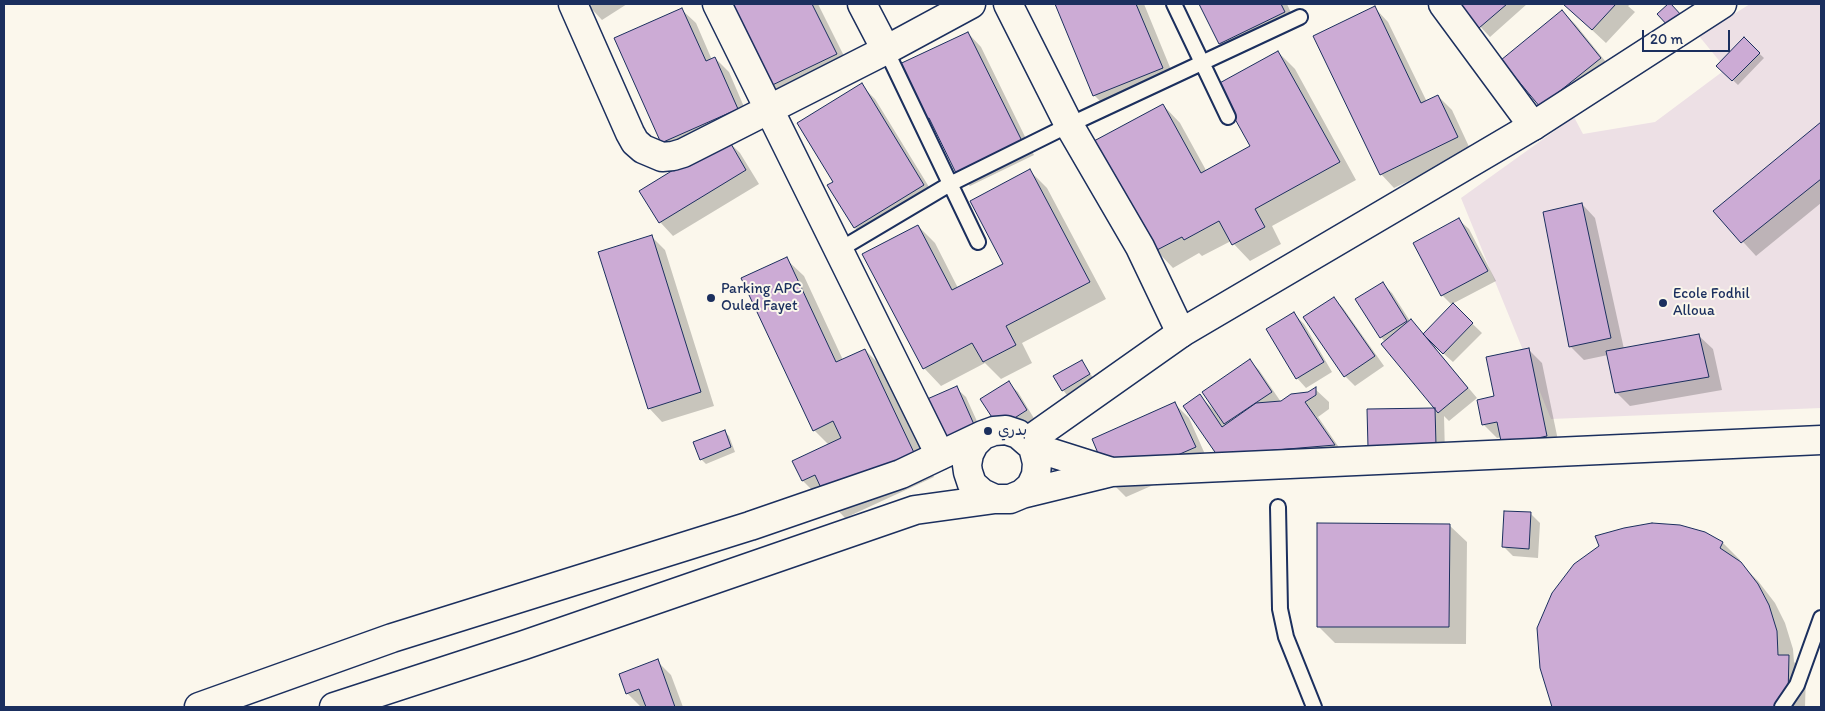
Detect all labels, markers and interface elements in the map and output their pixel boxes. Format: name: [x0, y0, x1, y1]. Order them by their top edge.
scale bar: [1645, 20, 1732, 52]
text: 20 m: [1650, 30, 1683, 48]
place label: Parking APC Ouled Fayet: [721, 280, 802, 315]
place label: Ecole Fodhil Alloua: [1673, 285, 1750, 320]
marker: Parking APC Ouled Fayet: [705, 292, 717, 304]
marker: Ecole Fodhil Alloua: [1657, 297, 1669, 309]
place label: بدري: [998, 422, 1027, 440]
marker: بدري: [982, 425, 994, 437]

